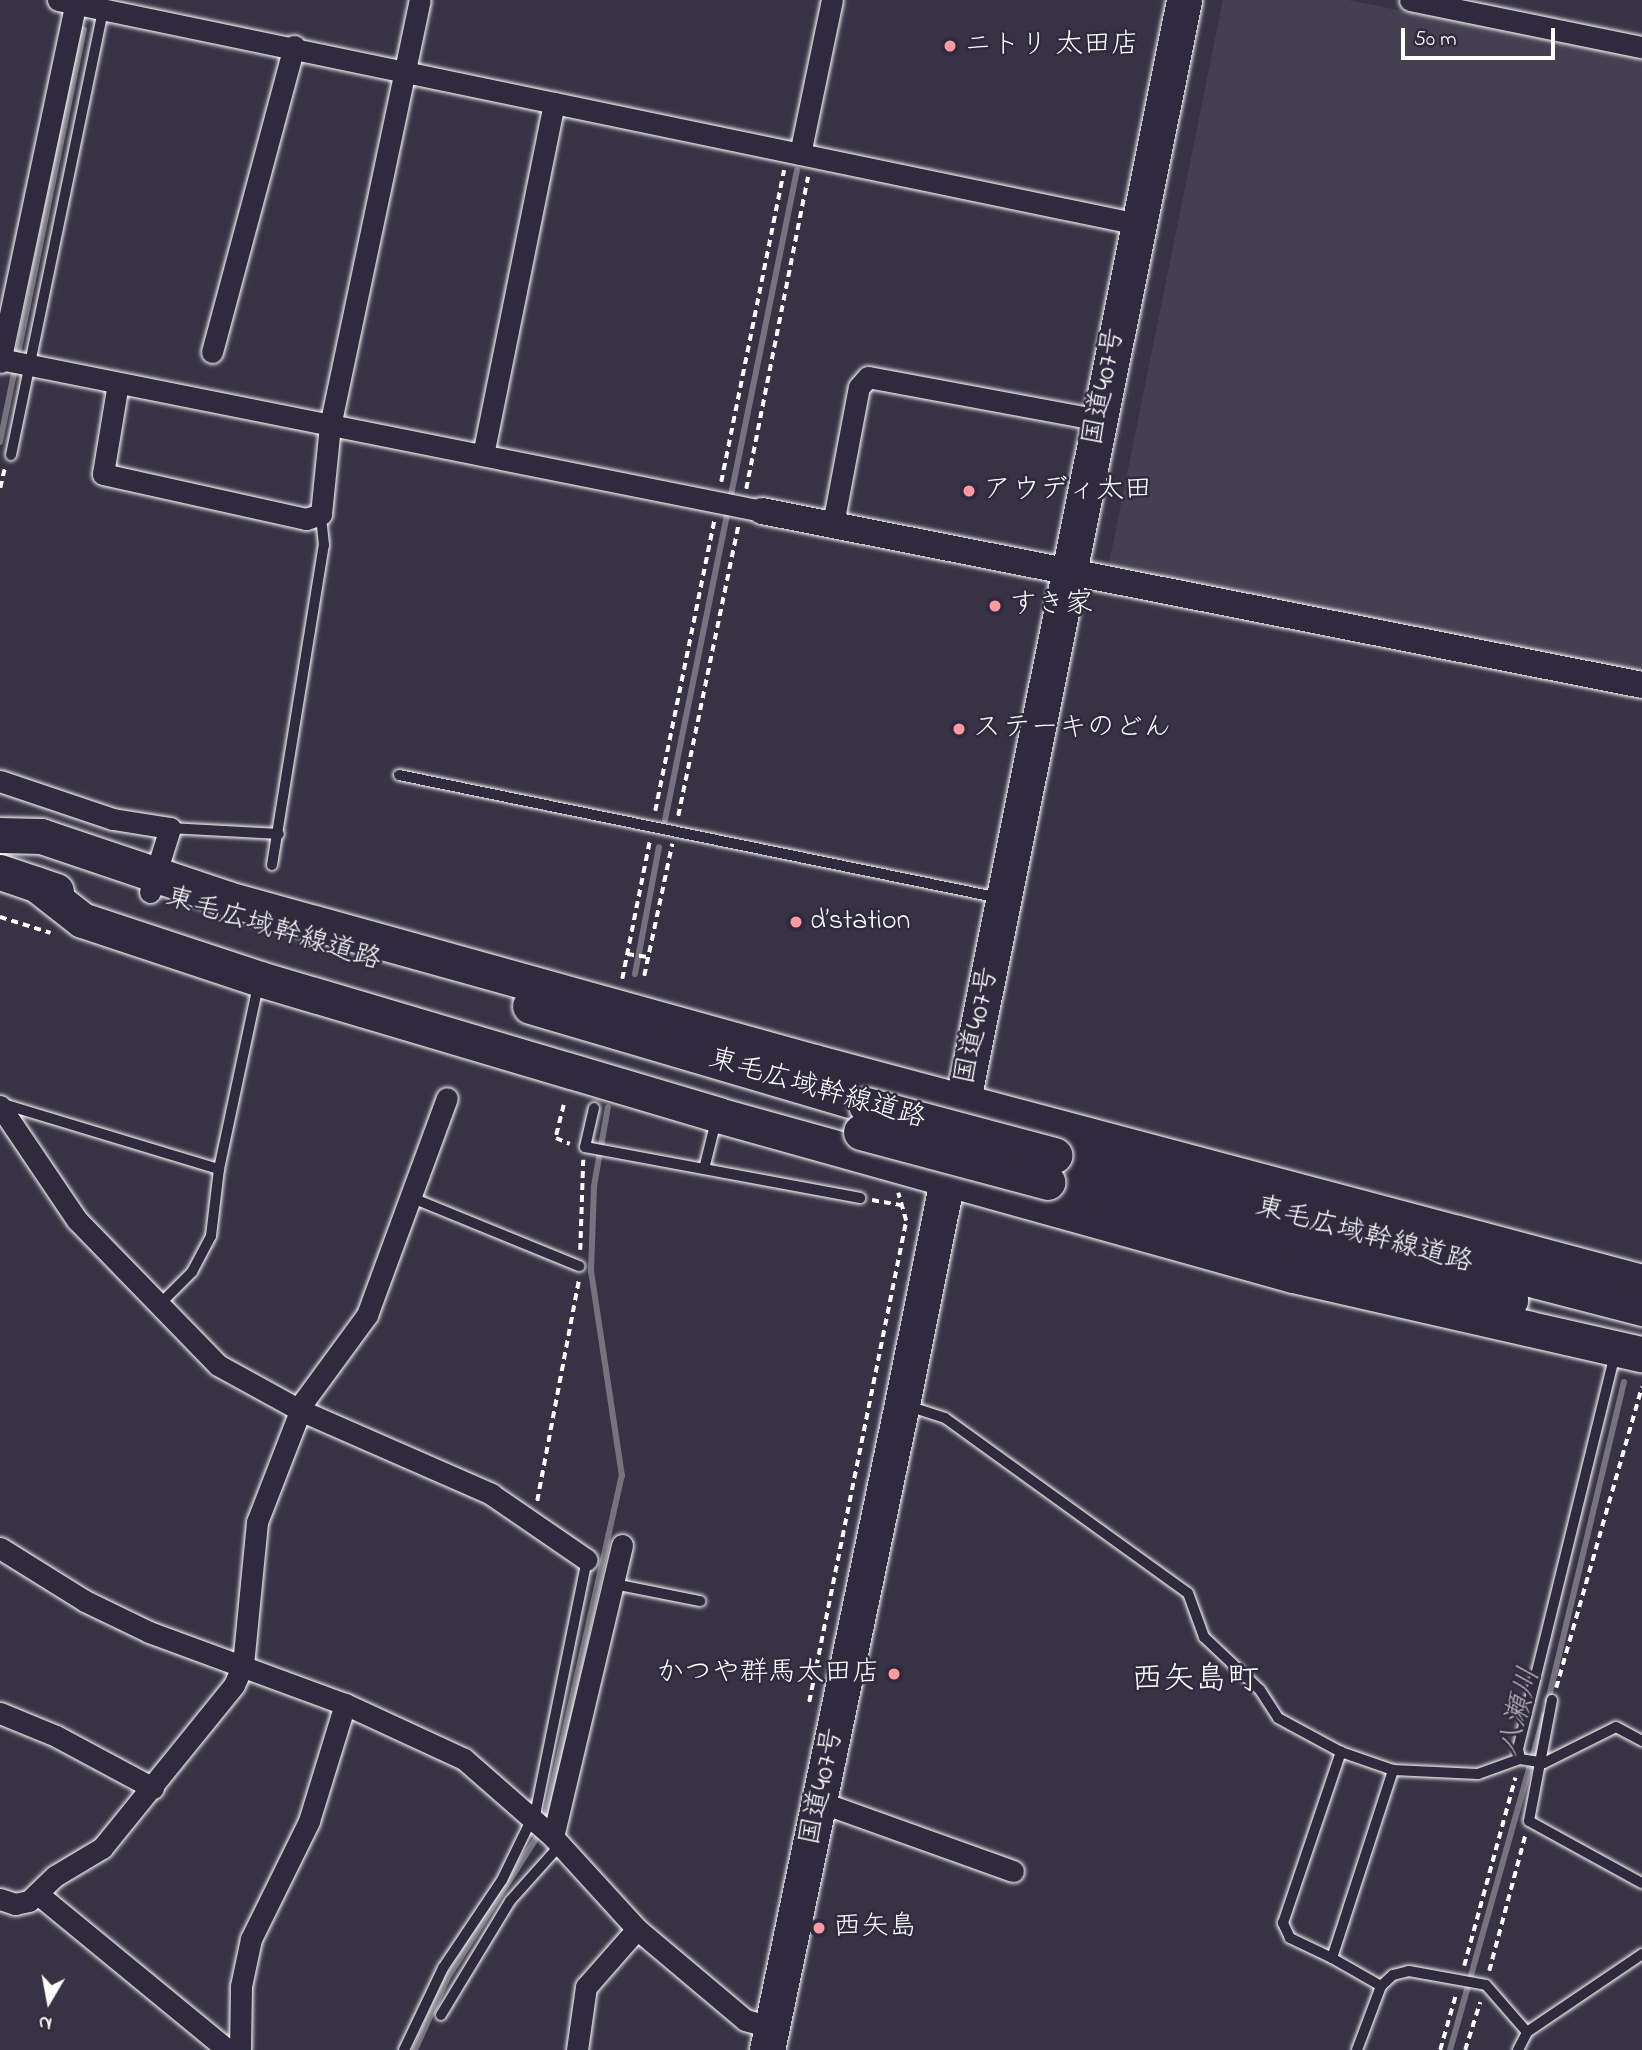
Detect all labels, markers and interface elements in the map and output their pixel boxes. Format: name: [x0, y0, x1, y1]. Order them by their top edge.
scale bar: [1404, 14, 1558, 58]
text: 50 m: [1414, 25, 1457, 55]
place label: ニトリ 太田店: [964, 29, 1139, 63]
marker: ニトリ 太田店: [942, 38, 958, 54]
street label: 国道407号: [1077, 325, 1133, 449]
place label: アウディ太田: [983, 474, 1151, 508]
marker: アウディ太田: [961, 483, 977, 499]
place label: すき家: [1009, 589, 1093, 623]
marker: すき家: [987, 598, 1003, 614]
place label: ステーキのどん: [973, 712, 1169, 746]
marker: ステーキのどん: [951, 721, 967, 737]
street label: 東毛広域幹線道路: [161, 881, 385, 979]
place label: d’station: [810, 905, 910, 939]
marker: d’station: [788, 914, 804, 930]
street label: 国道407号: [949, 964, 1007, 1088]
street label: 東毛広域幹線道路: [705, 1043, 929, 1137]
street label: 東毛広域幹線道路: [1251, 1191, 1477, 1281]
place label: かつや群馬太田店: [656, 1657, 880, 1691]
district label: 西矢島町: [1131, 1662, 1259, 1700]
water label: 八瀬川: [1491, 1664, 1549, 1760]
marker: かつや群馬太田店: [886, 1666, 902, 1682]
street label: 国道407号: [794, 1725, 852, 1849]
place label: 西矢島: [833, 1911, 917, 1945]
marker: 西矢島: [811, 1920, 827, 1936]
north arrow: [14, 1966, 84, 2036]
text: N: [37, 2008, 54, 2037]

